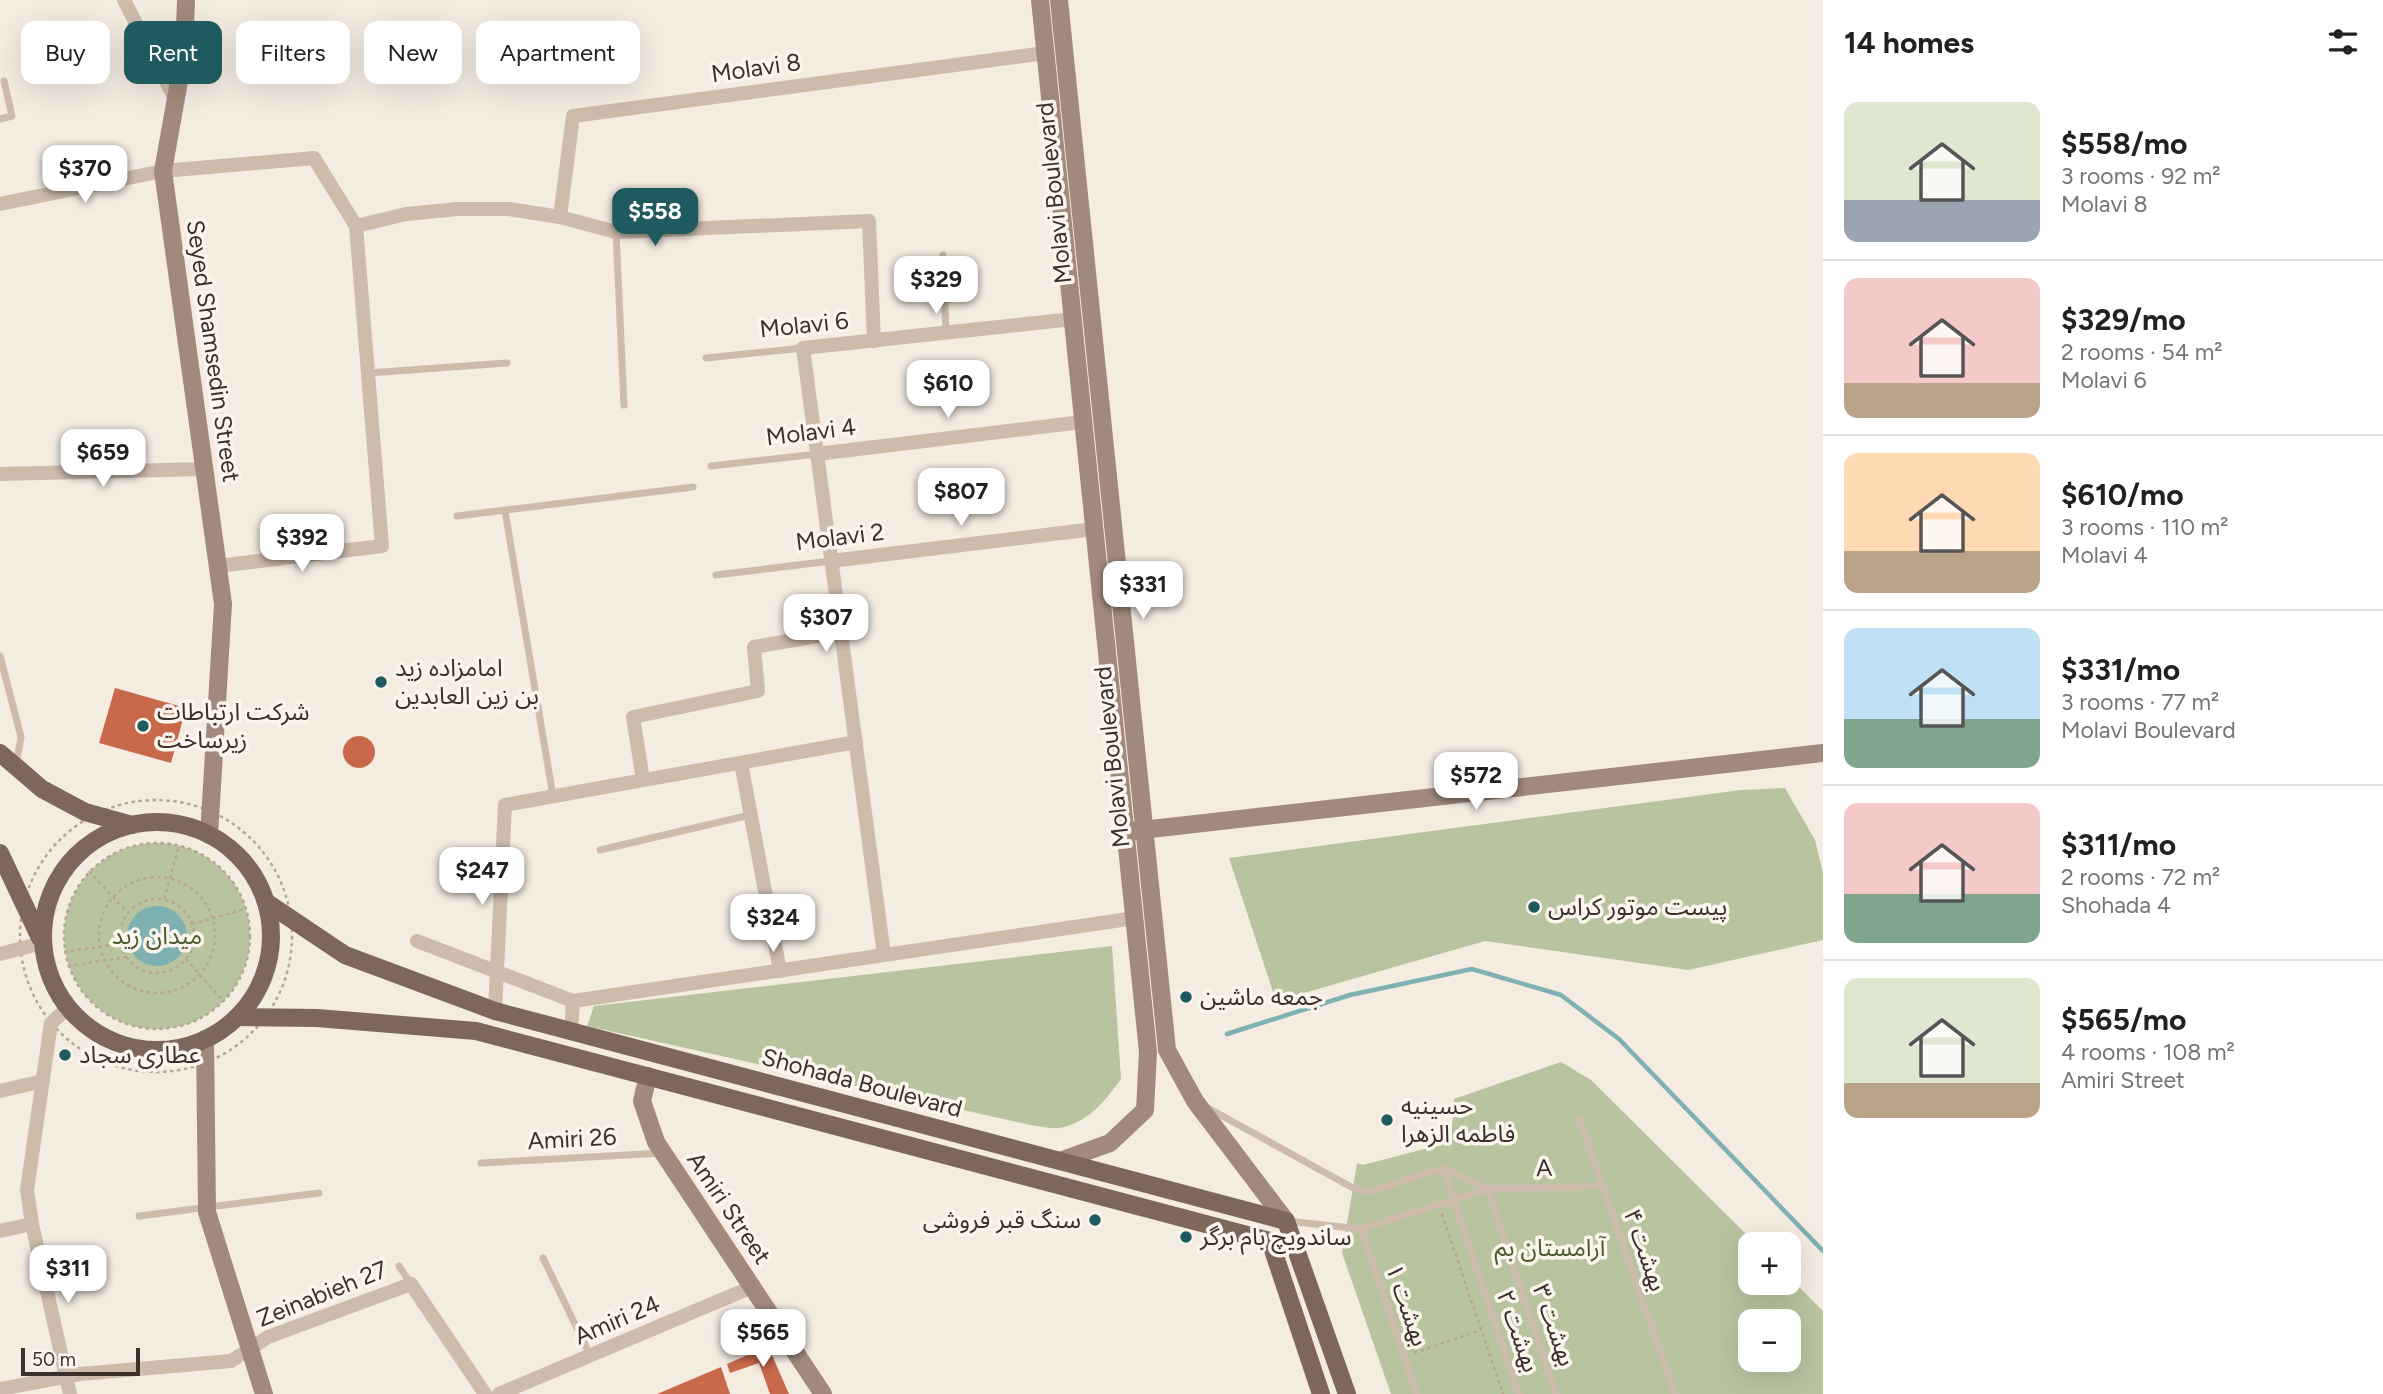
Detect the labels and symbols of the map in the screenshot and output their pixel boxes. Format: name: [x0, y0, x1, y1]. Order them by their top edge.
street label: Molavi 8: [709, 47, 803, 88]
street label: Molavi Boulevard: [1030, 101, 1077, 285]
pin: $370: [44, 146, 126, 205]
pin: $558: [614, 188, 696, 248]
street label: Seyed Shamsedin Street: [181, 218, 246, 484]
pin: $329: [895, 256, 977, 316]
street label: Molavi 6: [758, 305, 850, 344]
pin: $610: [907, 360, 989, 420]
street label: Molavi 4: [764, 412, 858, 451]
pin: $659: [62, 430, 144, 489]
pin: $807: [920, 468, 1002, 528]
pin: $392: [261, 514, 343, 574]
street label: Molavi 2: [794, 517, 886, 556]
pin: $331: [1102, 562, 1184, 621]
pin: $307: [785, 594, 867, 654]
place label: امامزاده زید بن زین العابدین: [395, 653, 539, 710]
street label: Molavi Boulevard: [1088, 665, 1135, 849]
marker: امامزاده زید بن زین العابدین: [373, 674, 389, 690]
place label: شرکت ارتباطات زیرساخت: [157, 697, 310, 754]
marker: شرکت ارتباطات زیرساخت: [135, 718, 151, 734]
pin: $572: [1435, 752, 1517, 812]
pin: $247: [441, 848, 523, 907]
place label: پیست موتور کراس: [1548, 892, 1727, 922]
pin: $324: [732, 894, 814, 954]
marker: پیست موتور کراس: [1526, 899, 1542, 915]
park label: میدان زید: [112, 921, 202, 950]
place label: جمعه ماشین: [1200, 982, 1323, 1011]
marker: جمعه ماشین: [1178, 989, 1194, 1005]
place label: عطاری سجاد: [79, 1040, 201, 1069]
street label: Shohada Boulevard: [759, 1042, 966, 1123]
marker: عطاری سجاد: [57, 1047, 73, 1063]
place label: حسینیه فاطمه الزهرا: [1401, 1091, 1515, 1148]
marker: حسینیه فاطمه الزهرا: [1379, 1112, 1395, 1128]
street label: Amiri 26: [527, 1122, 617, 1155]
street label: Amiri Street: [681, 1146, 778, 1269]
street label: A: [1535, 1153, 1553, 1182]
place label: سنگ قبر فروشی: [923, 1205, 1081, 1234]
street label: بهشت ۴: [1618, 1205, 1673, 1295]
marker: سنگ قبر فروشی: [1087, 1212, 1103, 1228]
place label: ساندویچ بام برگر: [1199, 1222, 1352, 1255]
marker: ساندویچ بام برگر: [1178, 1229, 1194, 1245]
park label: آرامستان بم: [1495, 1233, 1606, 1265]
pin: $311: [27, 1246, 109, 1305]
street label: Zeinabieh 27: [252, 1254, 391, 1333]
street label: بهشت ۱: [1380, 1260, 1435, 1350]
street label: بهشت ۳: [1527, 1280, 1582, 1370]
street label: بهشت ۲: [1491, 1286, 1546, 1376]
street label: Amiri 24: [570, 1289, 664, 1351]
pin: $565: [722, 1310, 804, 1369]
scale bar: [21, 1345, 140, 1377]

